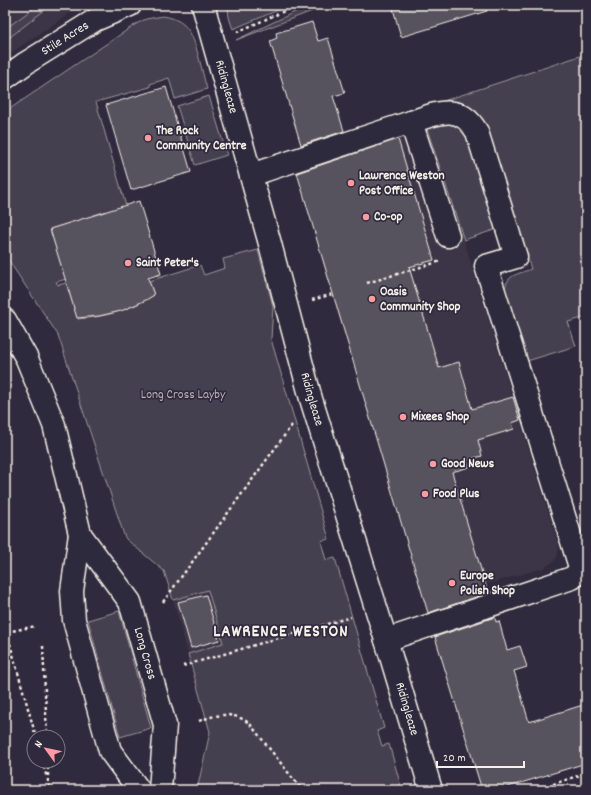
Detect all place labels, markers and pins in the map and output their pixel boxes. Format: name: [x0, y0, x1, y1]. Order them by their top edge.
place label: The Rock Community Centre: [156, 122, 247, 156]
marker: The Rock Community Centre: [143, 133, 153, 143]
place label: Lawrence Weston Post Office: [359, 167, 445, 201]
marker: Lawrence Weston Post Office: [346, 178, 356, 188]
place label: Co-op: [374, 208, 402, 227]
marker: Co-op: [361, 212, 371, 222]
place label: Saint Peter's: [136, 254, 200, 273]
marker: Saint Peter's: [123, 258, 133, 268]
place label: Oasis Community Shop: [380, 283, 461, 317]
marker: Oasis Community Shop: [367, 294, 377, 304]
place label: Mixees Shop: [411, 408, 469, 427]
marker: Mixees Shop: [398, 412, 408, 422]
place label: Good News: [441, 455, 495, 474]
marker: Good News: [428, 459, 438, 469]
place label: Food Plus: [433, 485, 480, 504]
marker: Food Plus: [420, 489, 430, 499]
place label: Europe Polish Shop: [460, 567, 515, 601]
marker: Europe Polish Shop: [447, 578, 457, 588]

